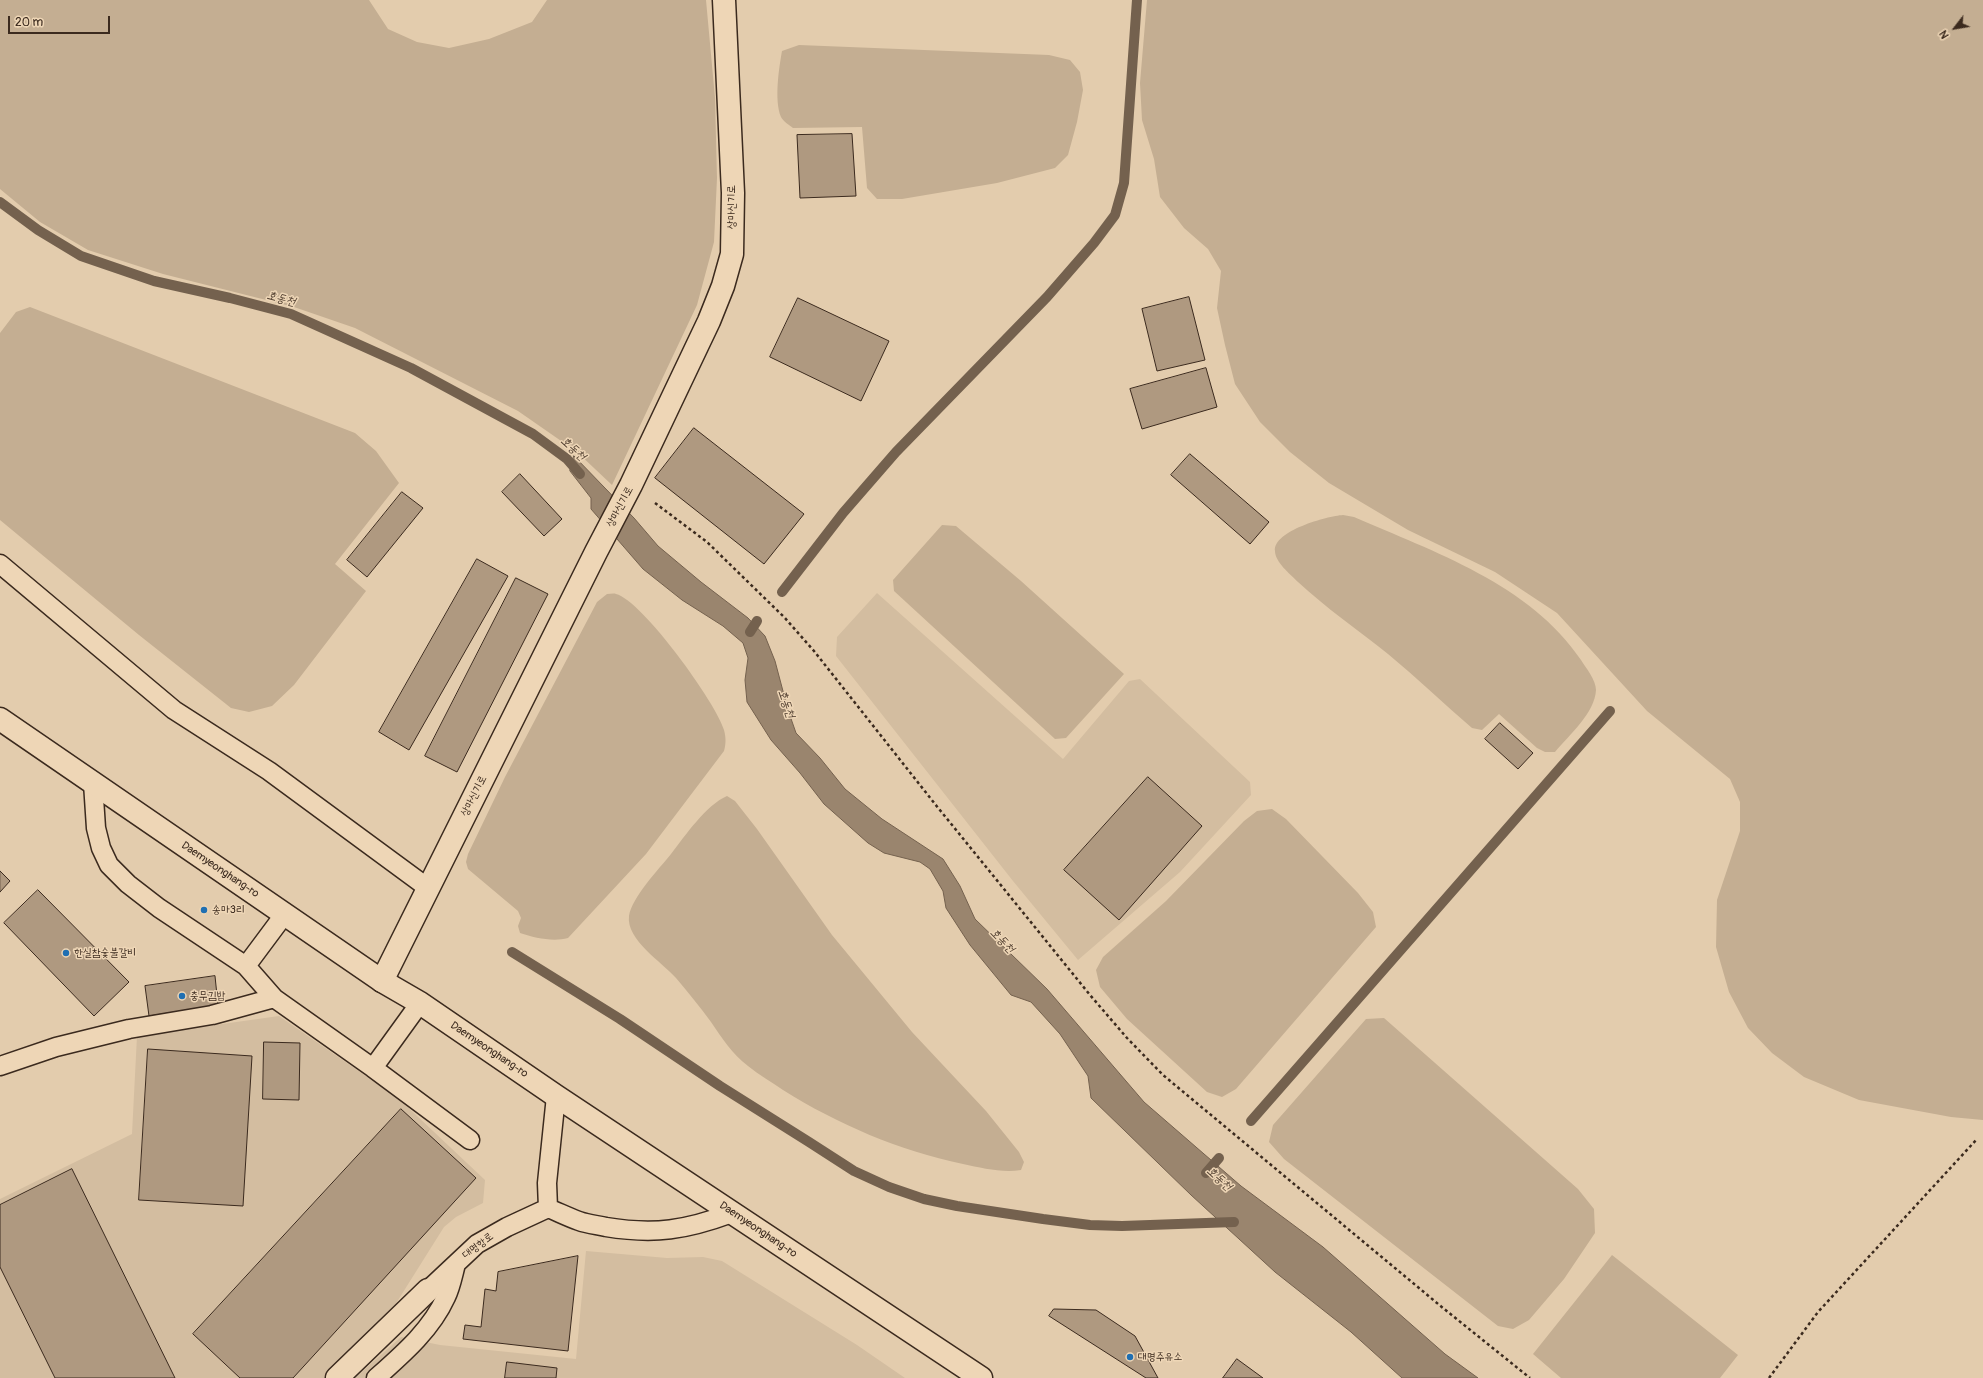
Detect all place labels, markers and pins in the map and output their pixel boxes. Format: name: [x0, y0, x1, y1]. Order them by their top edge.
place label: 송마3리: [212, 903, 245, 917]
marker: 송마3리: [199, 905, 209, 915]
place label: 한실참숯불갈비: [74, 946, 136, 960]
marker: 한실참숯불갈비: [61, 948, 71, 958]
place label: 충무김밥: [190, 989, 225, 1003]
marker: 충무김밥: [177, 991, 187, 1001]
place label: 대명주유소: [1138, 1350, 1182, 1364]
marker: 대명주유소: [1125, 1352, 1135, 1362]

